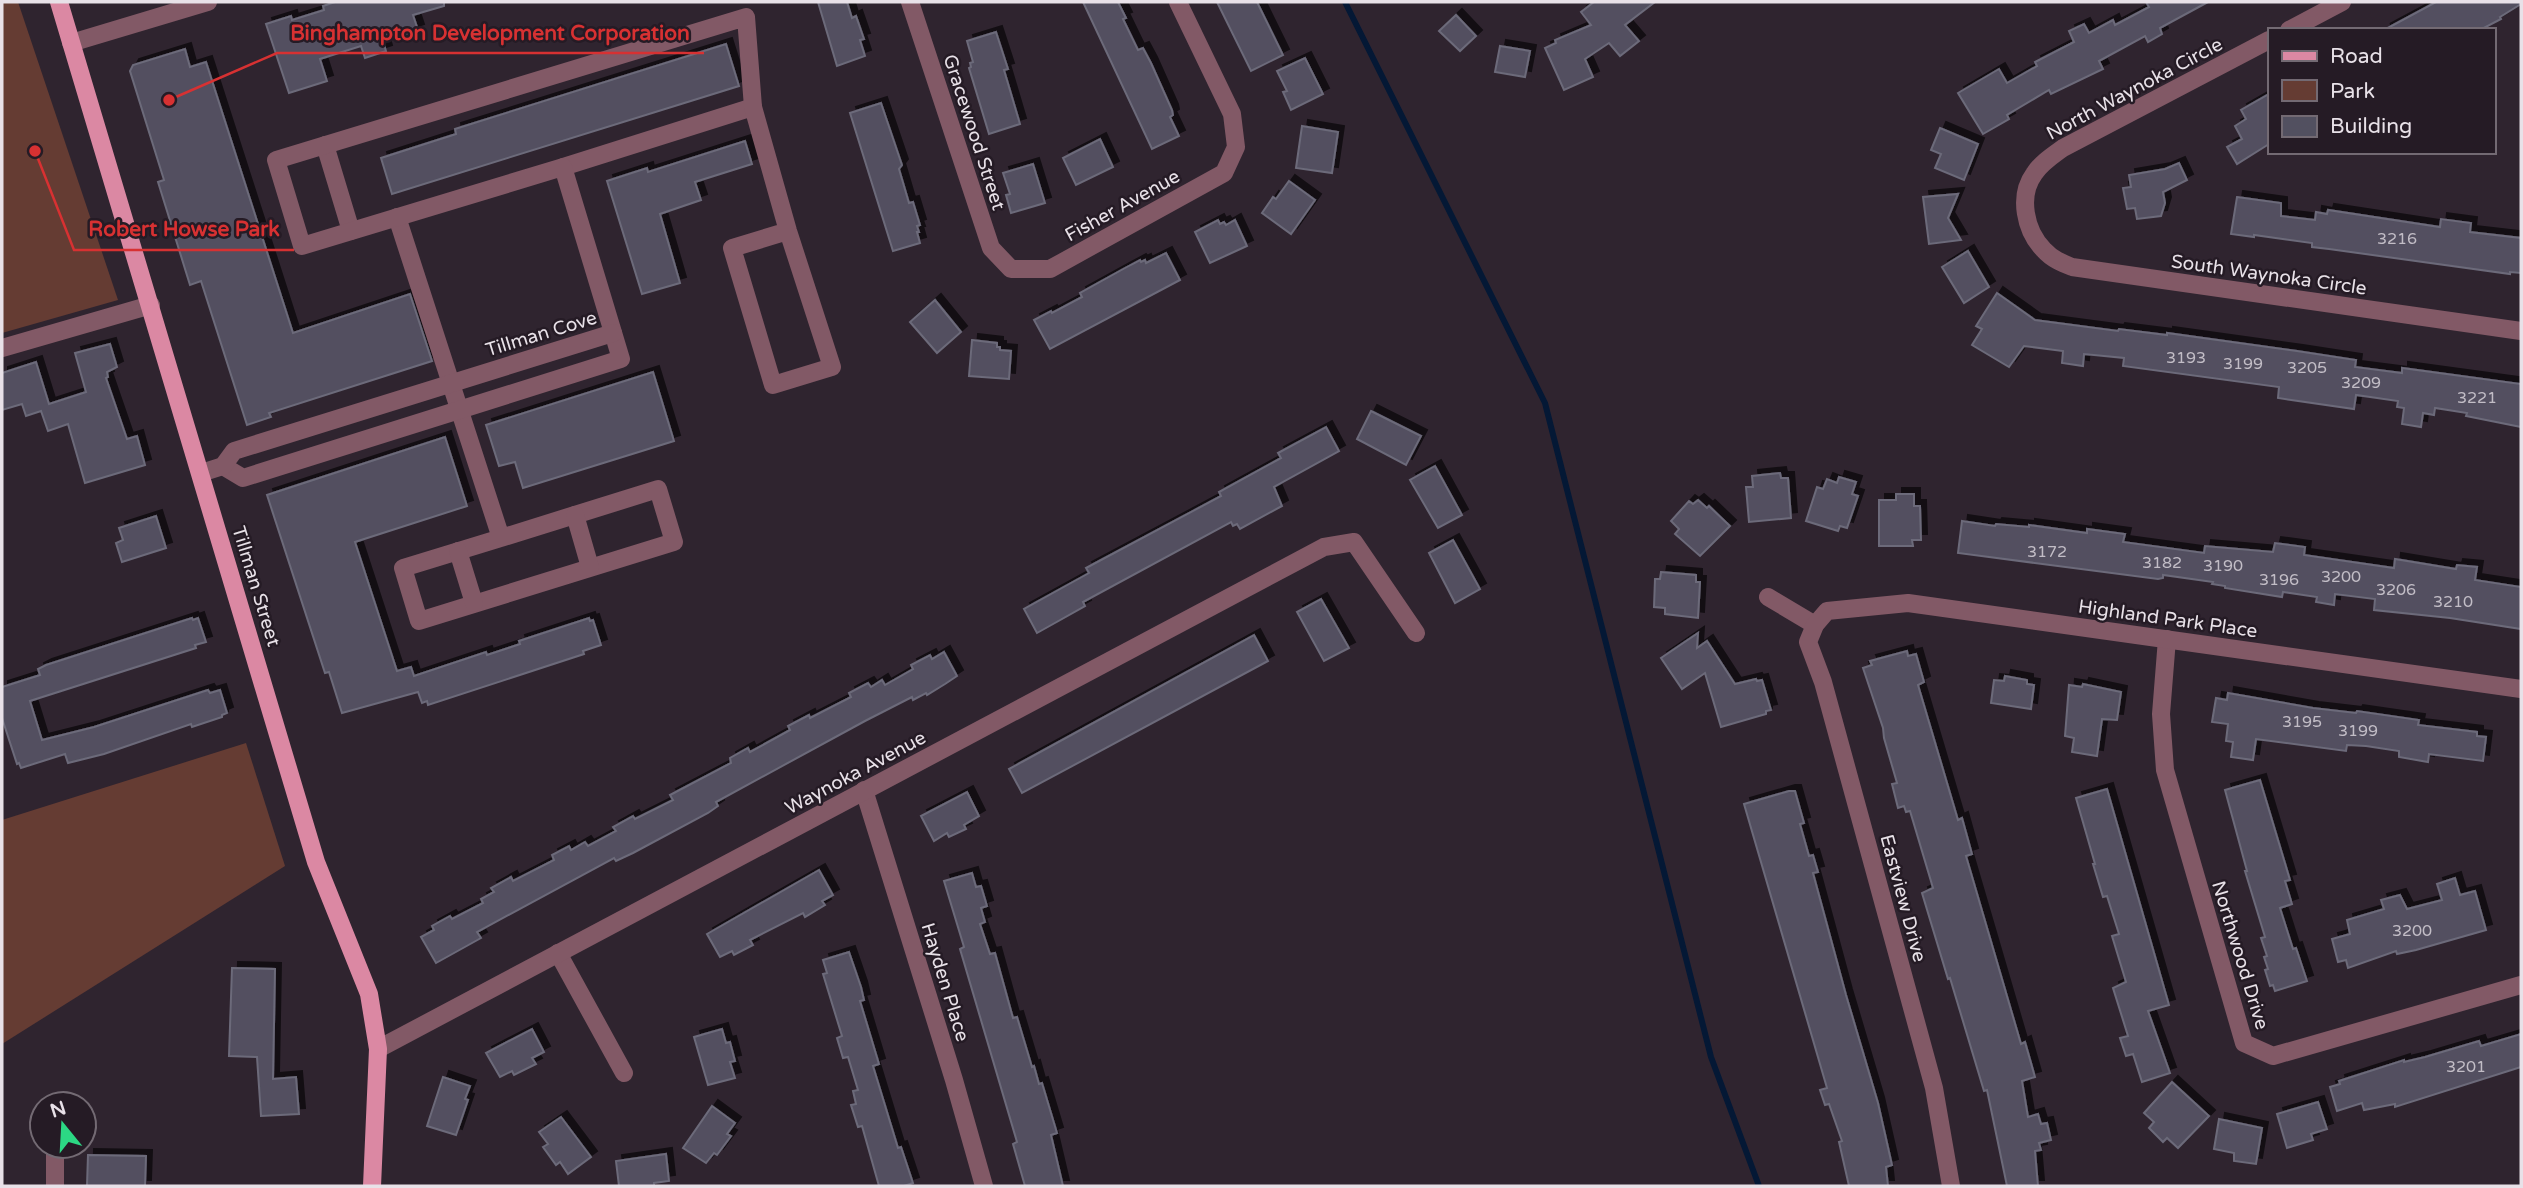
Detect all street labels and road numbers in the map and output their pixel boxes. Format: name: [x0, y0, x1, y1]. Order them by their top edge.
street label: North Waynoka Circle: [2043, 33, 2226, 145]
street label: Gracewood Street: [939, 52, 1010, 213]
street label: Fisher Avenue: [1061, 165, 1184, 246]
street label: South Waynoka Circle: [2170, 250, 2368, 300]
street label: Tillman Cove: [483, 307, 600, 361]
street label: Tillman Street: [227, 524, 285, 649]
street label: Highland Park Place: [2077, 596, 2259, 642]
street label: Waynoka Avenue: [781, 727, 930, 819]
street label: Eastview Drive: [1875, 832, 1931, 964]
street label: Northwood Drive: [2207, 878, 2273, 1032]
street label: Hayden Place: [917, 920, 974, 1044]

